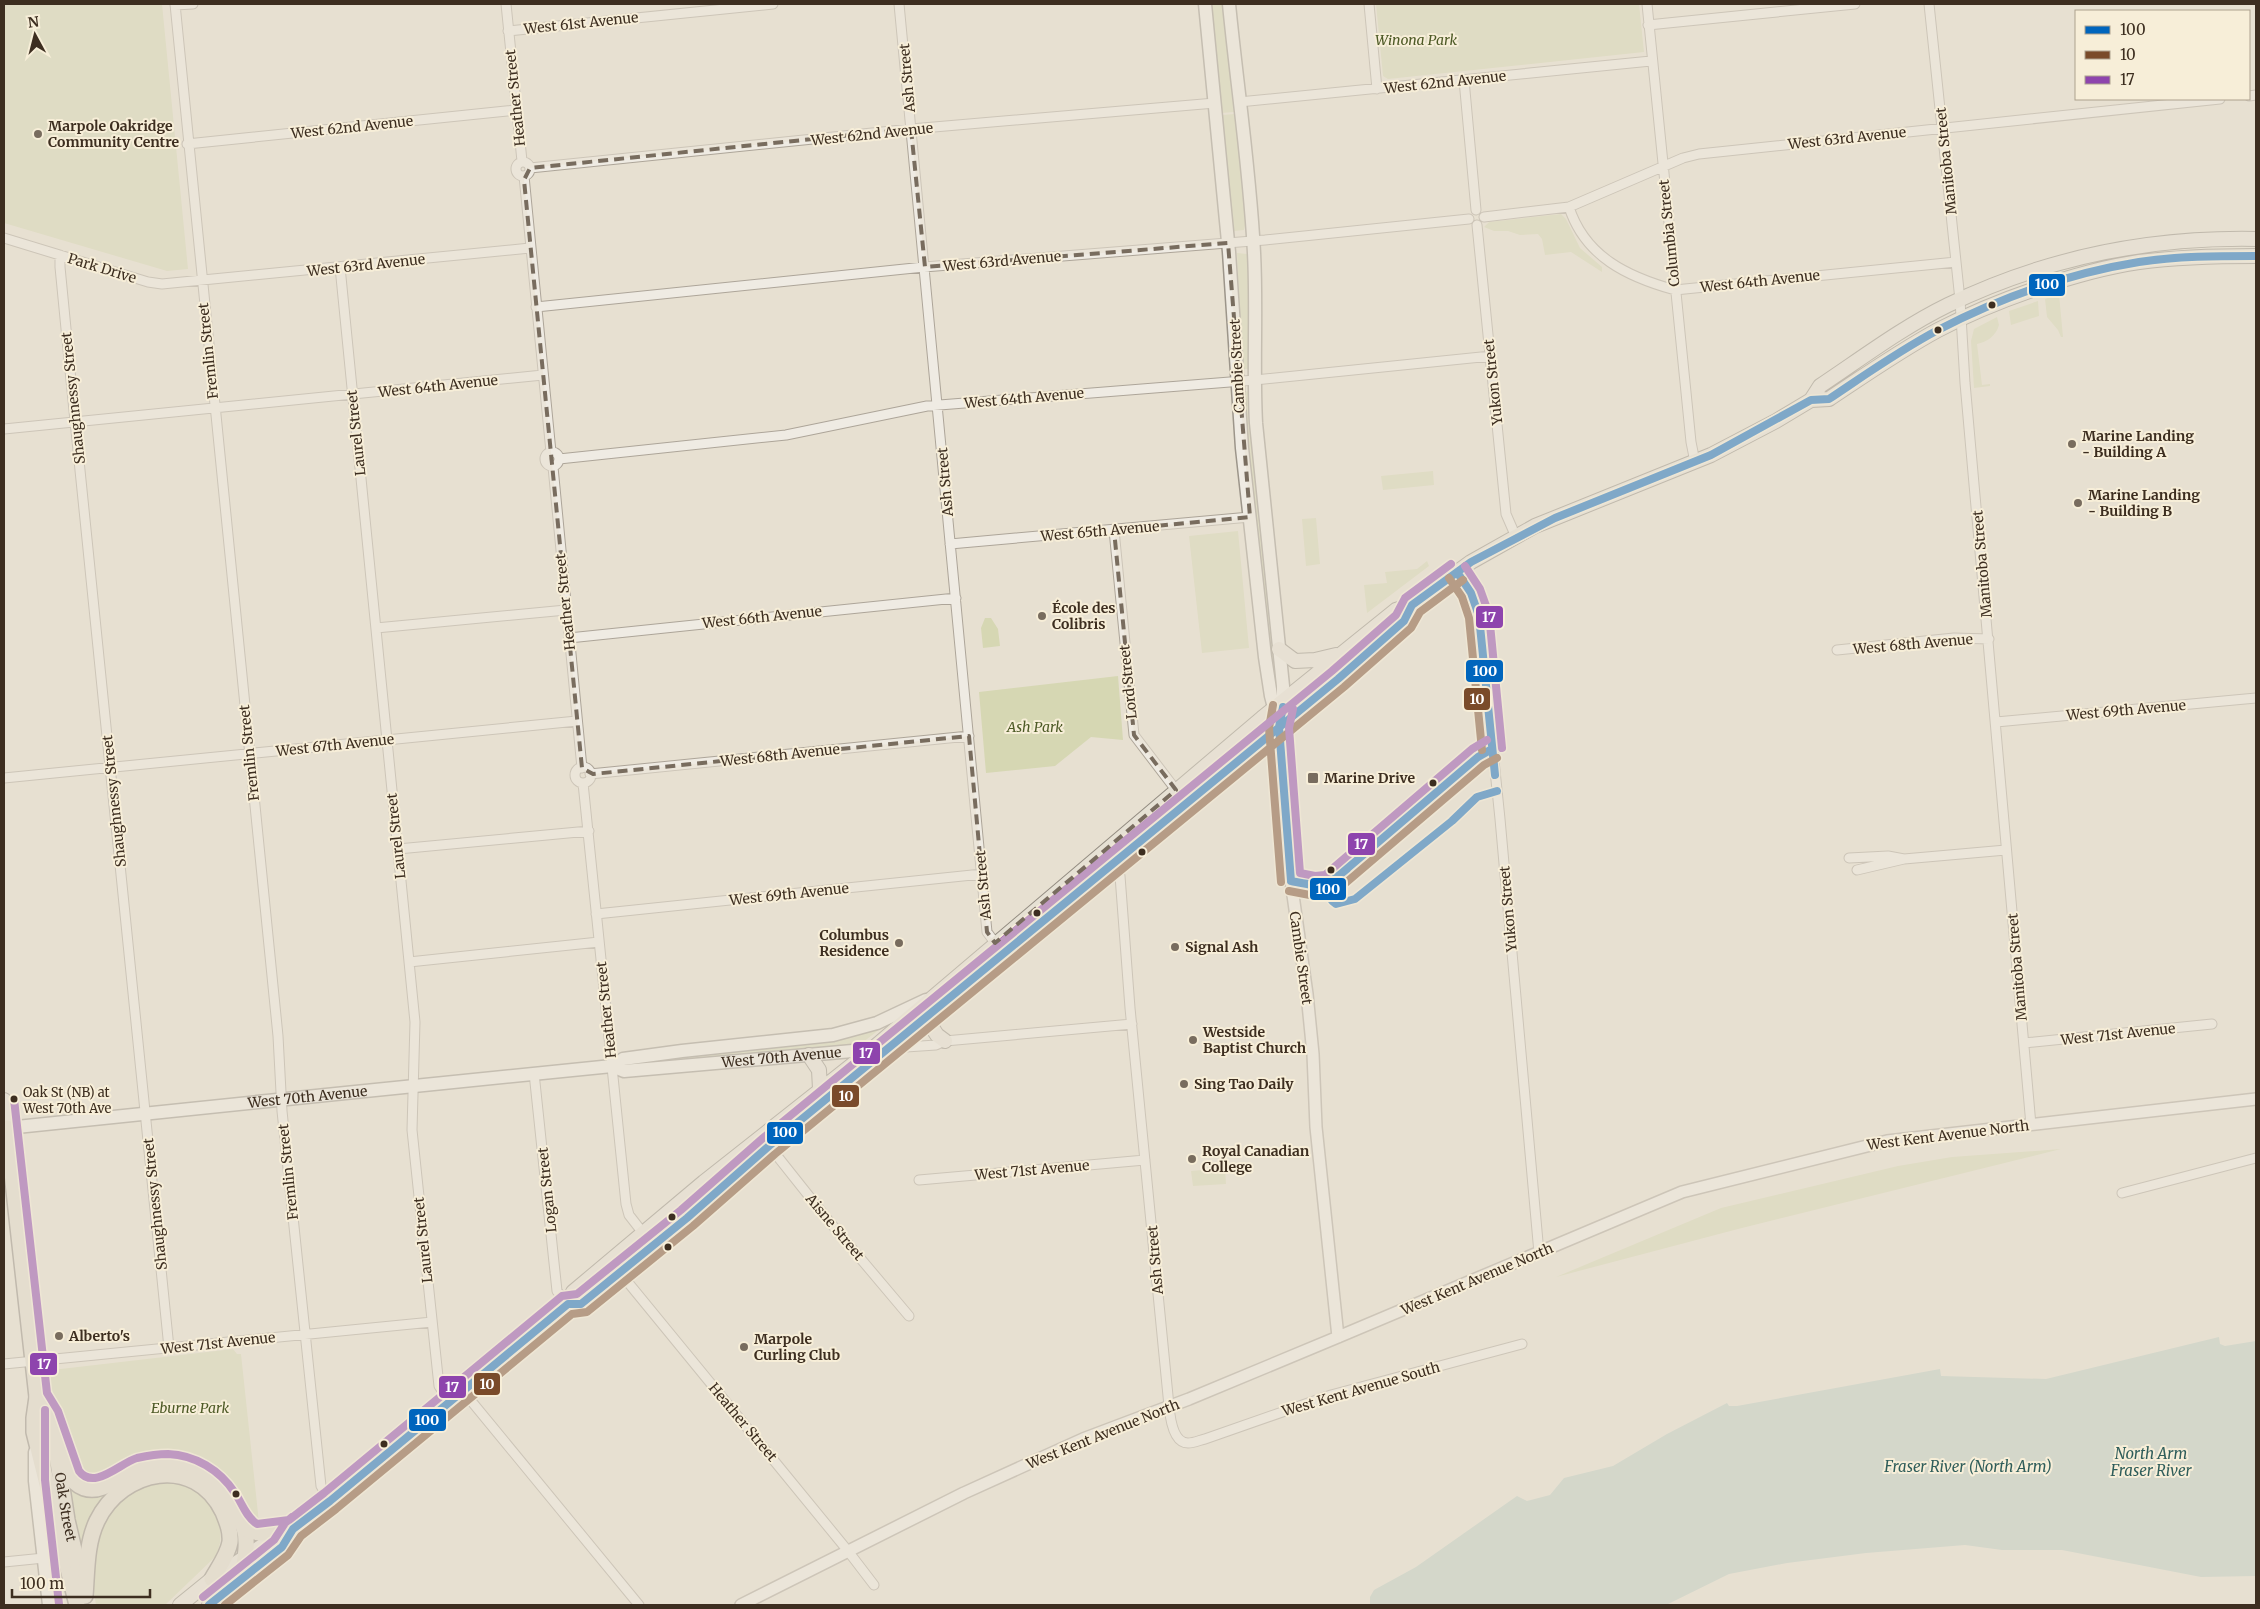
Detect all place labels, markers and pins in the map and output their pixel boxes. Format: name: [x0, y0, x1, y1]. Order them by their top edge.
place label: Marpole Oakridge Community Centre: [48, 117, 180, 151]
marker: Marpole Oakridge Community Centre: [32, 128, 44, 140]
unlabelled marker: [1987, 300, 1997, 310]
unlabelled marker: [1933, 325, 1943, 335]
place label: Marine Landing - Building A: [2082, 427, 2194, 461]
marker: Marine Landing - Building A: [2066, 438, 2078, 450]
place label: Marine Landing - Building B: [2088, 486, 2200, 520]
marker: Marine Landing - Building B: [2072, 497, 2084, 509]
place label: École des Colibris: [1052, 599, 1116, 633]
marker: École des Colibris: [1036, 610, 1048, 622]
place label: Marine Drive: [1324, 769, 1416, 787]
marker: Marine Drive: [1306, 771, 1320, 785]
unlabelled marker: [1428, 778, 1438, 788]
unlabelled marker: [1137, 847, 1147, 857]
unlabelled marker: [1326, 865, 1336, 875]
unlabelled marker: [1032, 908, 1042, 918]
place label: Columbus Residence: [819, 926, 889, 960]
marker: Columbus Residence: [893, 937, 905, 949]
place label: Signal Ash: [1185, 938, 1259, 956]
marker: Signal Ash: [1169, 941, 1181, 953]
place label: Westside Baptist Church: [1202, 1023, 1307, 1057]
marker: Westside Baptist Church: [1187, 1034, 1199, 1046]
place label: Sing Tao Daily: [1194, 1075, 1294, 1093]
marker: Sing Tao Daily: [1178, 1078, 1190, 1090]
place label: Oak St (NB) at West 70th Ave: [22, 1084, 112, 1117]
marker: Oak St (NB) at West 70th Ave: [9, 1094, 19, 1104]
place label: Royal Canadian College: [1202, 1142, 1310, 1176]
marker: Royal Canadian College: [1186, 1153, 1198, 1165]
unlabelled marker: [667, 1212, 677, 1222]
unlabelled marker: [663, 1242, 673, 1252]
place label: Alberto's: [68, 1327, 130, 1345]
marker: Alberto's: [53, 1330, 65, 1342]
place label: Marpole Curling Club: [754, 1330, 840, 1364]
marker: Marpole Curling Club: [738, 1341, 750, 1353]
unlabelled marker: [379, 1439, 389, 1449]
unlabelled marker: [231, 1489, 241, 1499]

